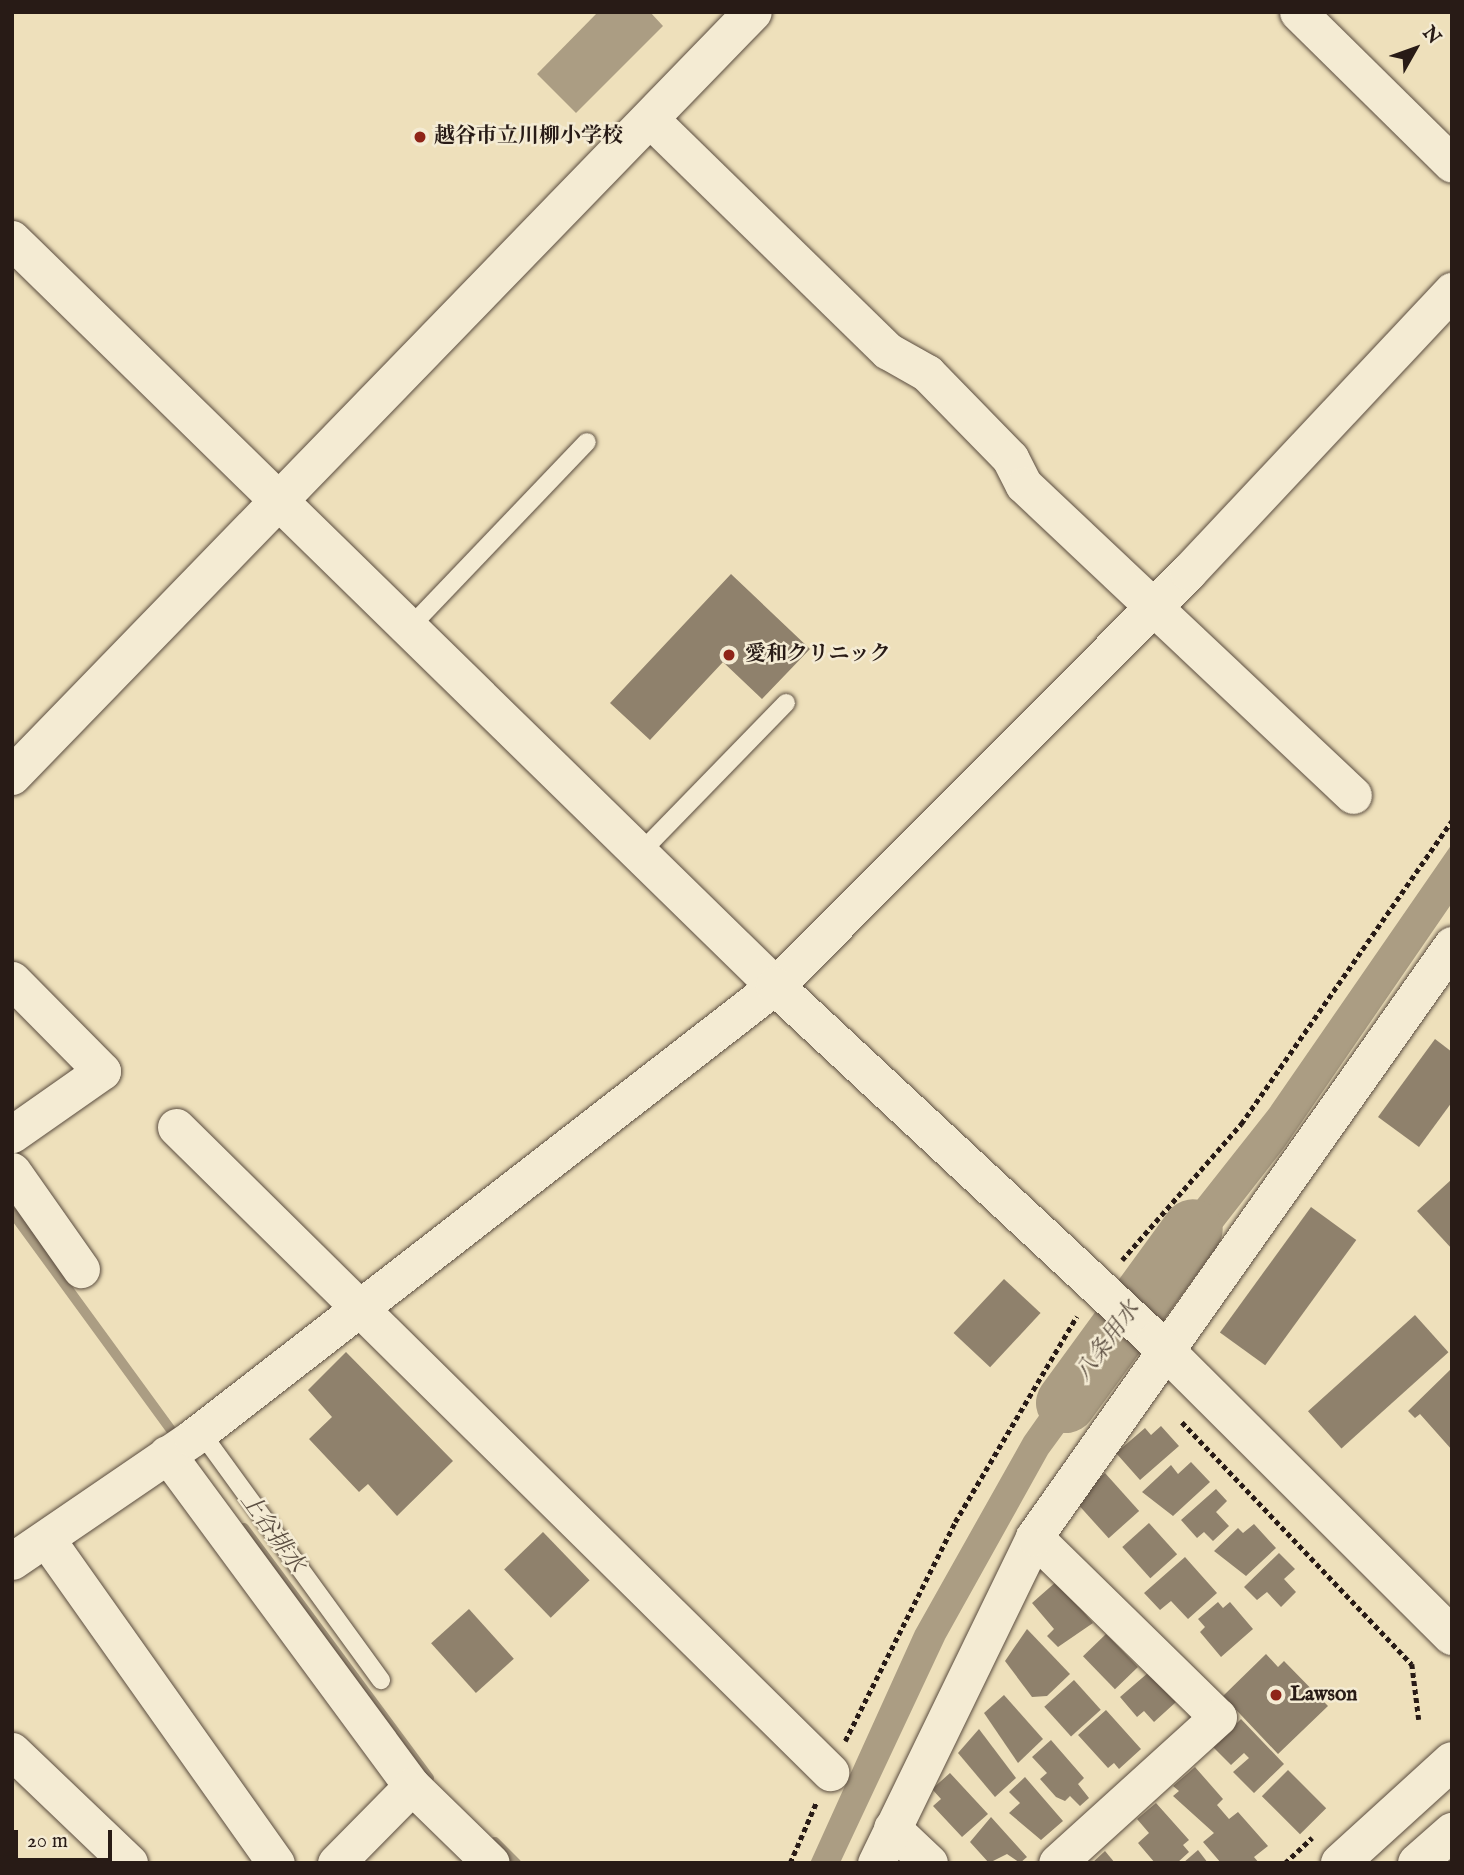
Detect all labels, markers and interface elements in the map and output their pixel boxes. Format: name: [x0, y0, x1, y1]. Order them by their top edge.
north arrow: [1380, 14, 1450, 84]
text: N: [1417, 21, 1446, 50]
place label: 越谷市立川柳小学校: [434, 124, 623, 150]
marker: 越谷市立川柳小学校: [412, 129, 428, 145]
place label: 愛和クリニック: [745, 642, 892, 668]
marker: 愛和クリニック: [719, 645, 739, 665]
water label: 八条用水: [1070, 1297, 1146, 1387]
water label: 上谷排水: [234, 1488, 310, 1578]
place label: Lawson: [1290, 1682, 1357, 1708]
marker: Lawson: [1268, 1687, 1284, 1703]
scale bar: [18, 1815, 116, 1859]
text: 20 m: [27, 1828, 68, 1855]

